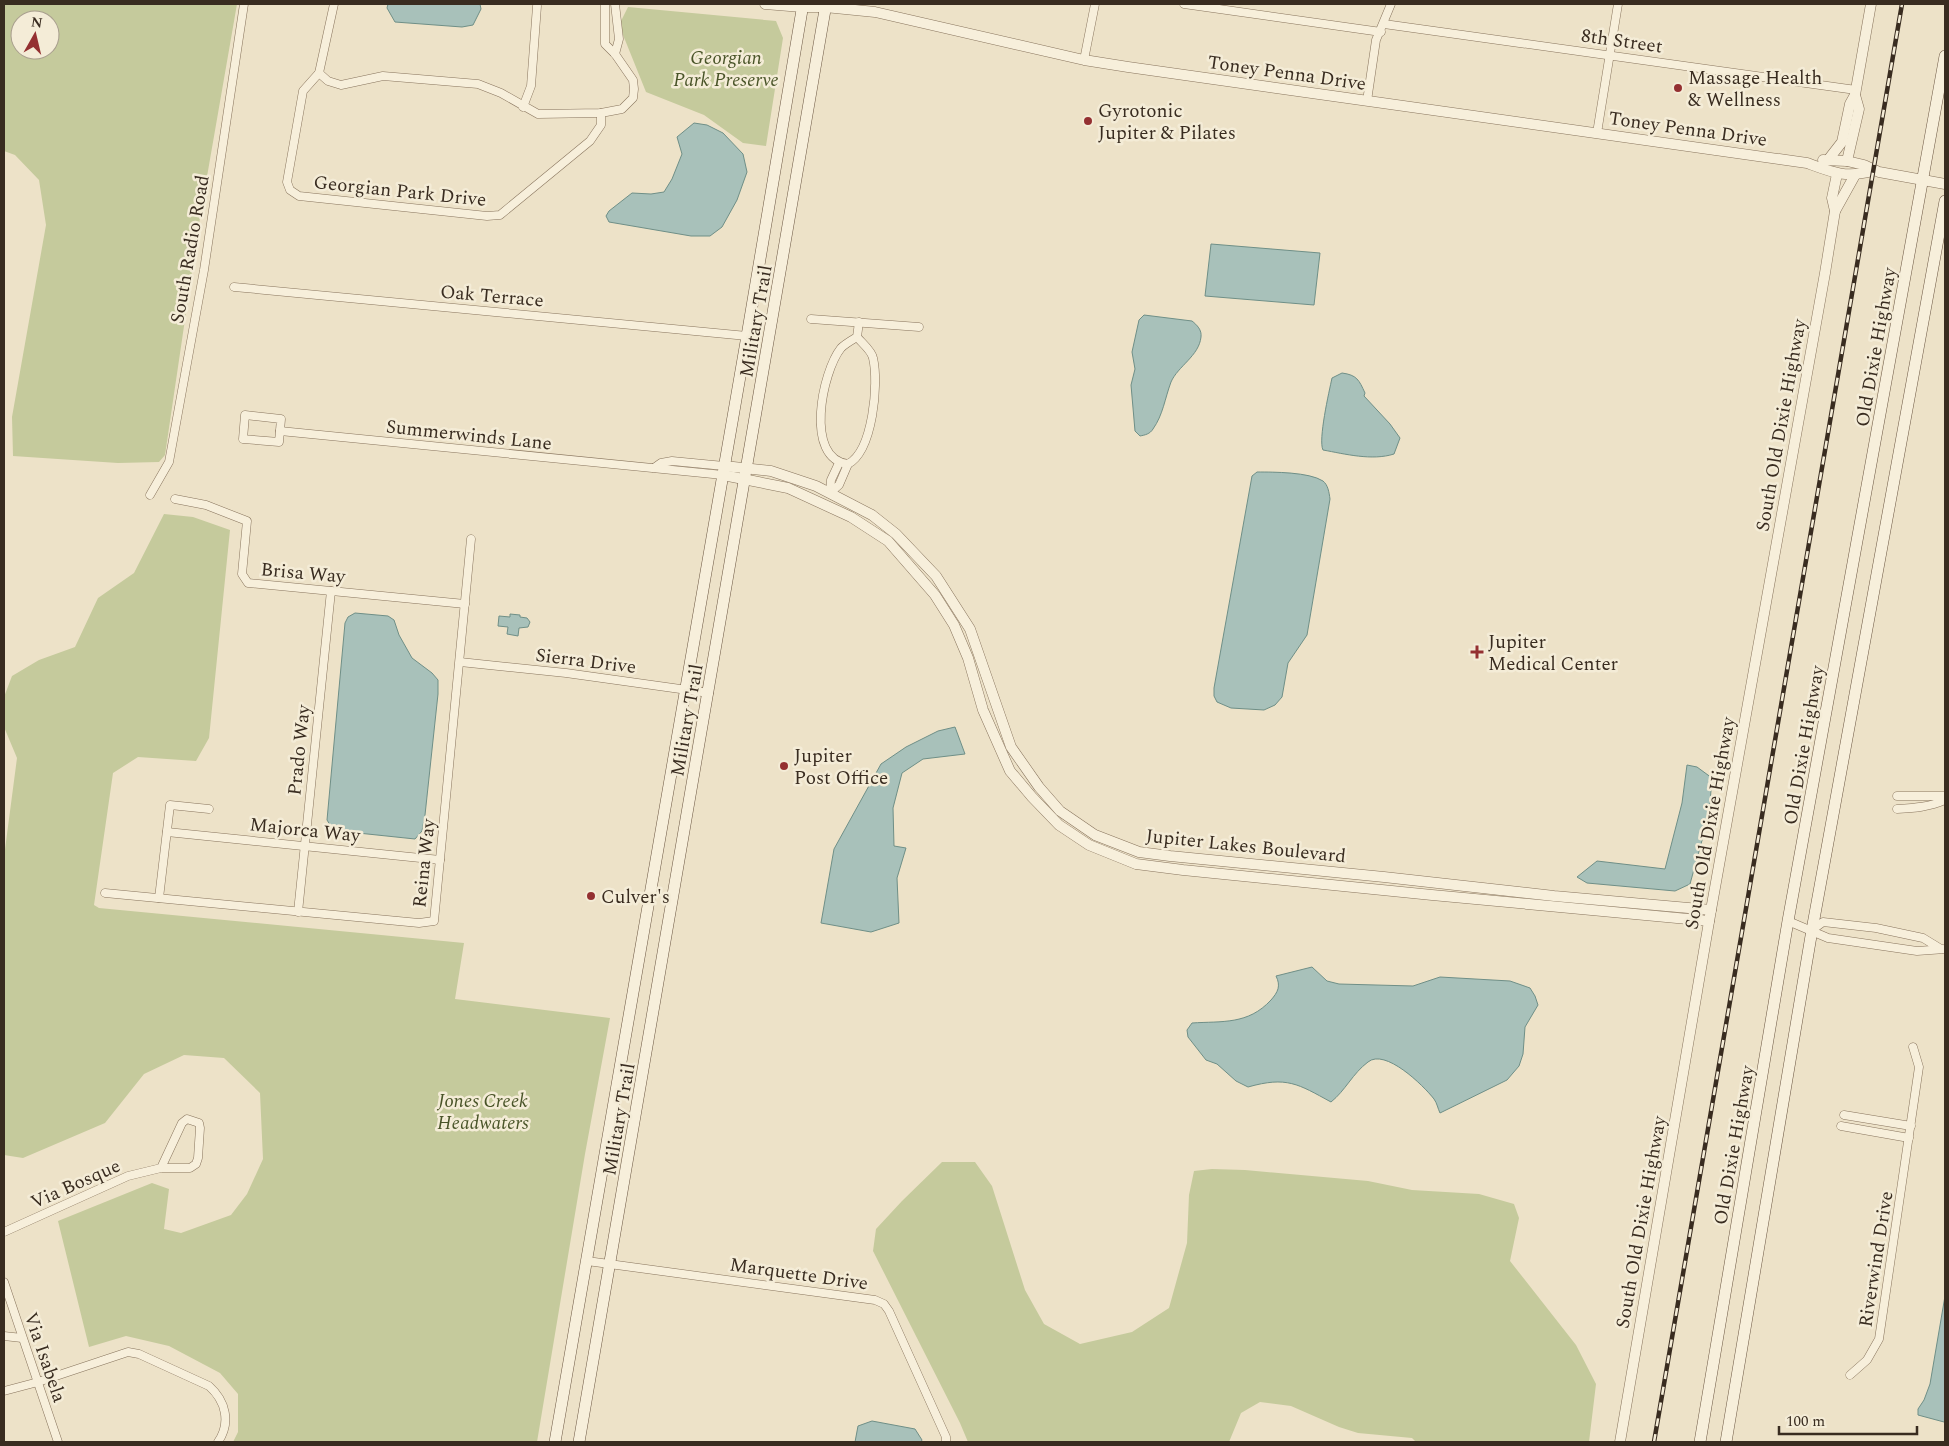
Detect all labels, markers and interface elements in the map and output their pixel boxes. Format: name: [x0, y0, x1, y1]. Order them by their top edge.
north arrow: [10, 10, 60, 60]
text: N: [30, 11, 44, 34]
street label: 8th Street: [1579, 21, 1665, 62]
park label: Georgian Park Preserve: [673, 44, 779, 95]
street label: Toney Penna Drive: [1206, 48, 1368, 99]
place label: Massage Health & Wellness: [1688, 64, 1822, 115]
marker: Massage Health & Wellness: [1672, 82, 1684, 94]
place label: Gyrotonic Jupiter & Pilates: [1098, 97, 1236, 148]
street label: Toney Penna Drive: [1607, 104, 1769, 155]
marker: Gyrotonic Jupiter & Pilates: [1082, 115, 1094, 127]
street label: Georgian Park Drive: [312, 168, 488, 215]
street label: South Radio Road: [163, 173, 218, 326]
street label: Military Trail: [732, 263, 781, 380]
street label: Old Dixie Highway: [1848, 264, 1905, 429]
street label: Oak Terrace: [439, 278, 545, 315]
street label: South Old Dixie Highway: [1749, 316, 1815, 534]
street label: Summerwinds Lane: [384, 412, 553, 459]
street label: Brisa Way: [259, 555, 347, 592]
place label: Jupiter Medical Center: [1488, 628, 1619, 679]
street label: Sierra Drive: [534, 641, 638, 682]
marker: Jupiter Medical Center: [1470, 645, 1484, 659]
street label: Military Trail: [663, 662, 712, 779]
street label: Old Dixie Highway: [1776, 662, 1833, 827]
street label: Prado Way: [280, 702, 319, 797]
street label: South Old Dixie Highway: [1678, 714, 1744, 932]
place label: Jupiter Post Office: [794, 742, 888, 793]
marker: Jupiter Post Office: [778, 760, 790, 772]
street label: Majorca Way: [248, 810, 362, 851]
street label: Reina Way: [405, 816, 444, 909]
street label: Jupiter Lakes Boulevard: [1144, 822, 1347, 871]
place label: Culver's: [601, 883, 670, 912]
marker: Culver's: [585, 890, 597, 902]
street label: Military Trail: [595, 1061, 644, 1178]
street label: Old Dixie Highway: [1706, 1062, 1763, 1227]
park label: Jones Creek Headwaters: [436, 1087, 529, 1138]
street label: South Old Dixie Highway: [1609, 1113, 1675, 1331]
street label: Via Bosque: [26, 1152, 125, 1217]
street label: Riverwind Drive: [1851, 1189, 1902, 1329]
street label: Marquette Drive: [728, 1250, 870, 1299]
street label: Via Isabela: [16, 1308, 74, 1407]
scale bar: [1779, 1404, 1916, 1436]
text: 100 m: [1786, 1410, 1825, 1433]

